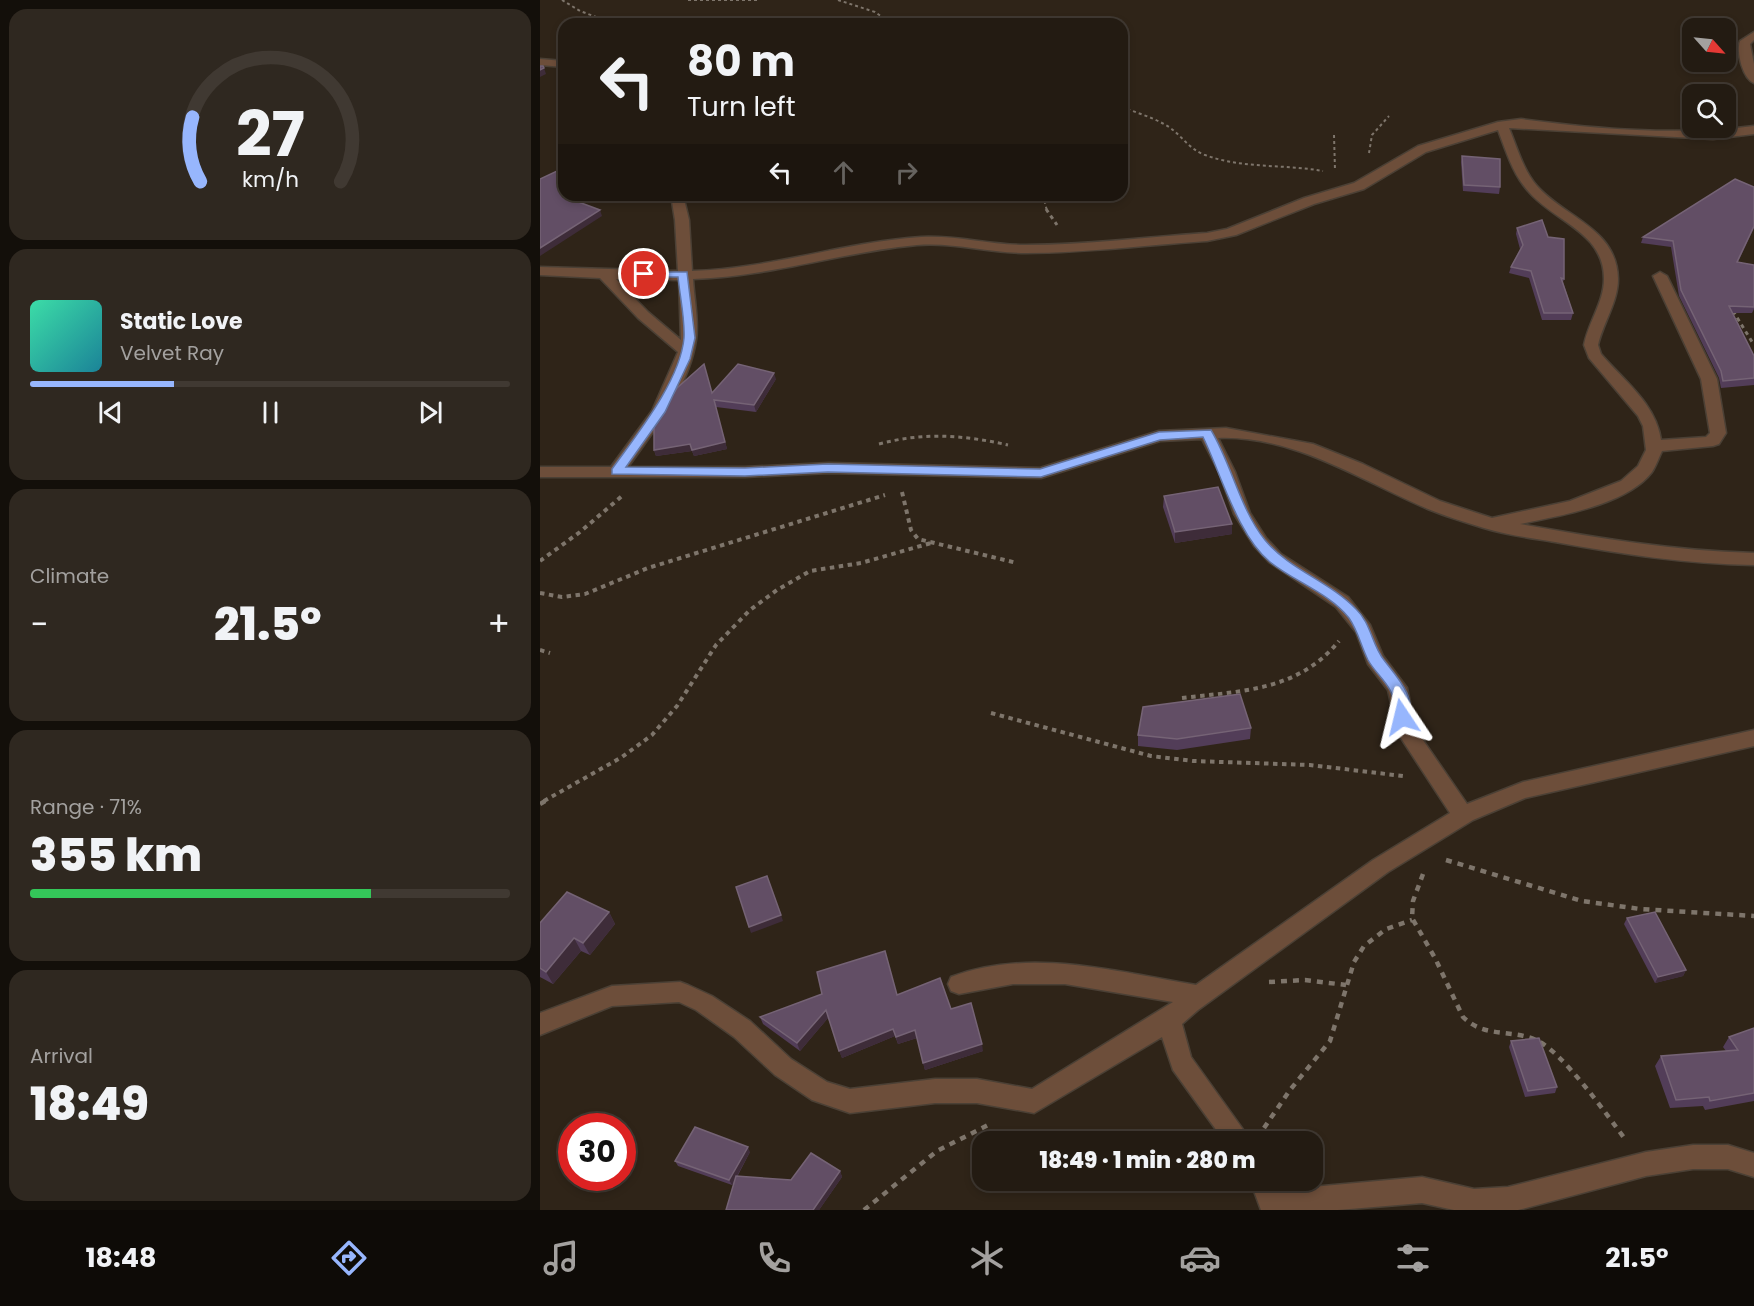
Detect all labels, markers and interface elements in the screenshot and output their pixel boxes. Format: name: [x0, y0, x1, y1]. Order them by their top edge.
north arrow: [1682, 18, 1736, 72]
map controls: [1682, 18, 1736, 138]
text: 80 m: [687, 32, 795, 91]
icon: left: [588, 42, 666, 120]
button: search: [1682, 84, 1736, 138]
text: Turn left: [687, 88, 796, 125]
text: 27: [235, 90, 305, 178]
icon: left: [764, 156, 797, 189]
icon: ahead: [827, 156, 860, 189]
icon: right: [890, 156, 923, 189]
text: km/h: [241, 164, 299, 195]
pin: [618, 248, 669, 299]
icon: arrive: [627, 257, 660, 290]
text: Static Love: [120, 306, 243, 337]
text: Velvet Ray: [120, 339, 224, 367]
icon: previous: [94, 396, 127, 429]
icon: pause: [254, 396, 287, 429]
icon: next: [414, 396, 447, 429]
text: Climate: [30, 562, 109, 590]
text: 21.5°: [214, 593, 322, 656]
text: −: [30, 601, 48, 648]
text: +: [487, 601, 510, 648]
position arrow: [1370, 685, 1434, 749]
text: Range · 71%: [30, 793, 142, 821]
text: 355 km: [30, 824, 202, 887]
text: Arrival: [30, 1042, 93, 1070]
text: 18:49: [30, 1073, 149, 1136]
speed limit sign: 30: [558, 1113, 636, 1191]
text: 18:49 · 1 min · 280 m: [1039, 1145, 1256, 1176]
icon: directions: [328, 1237, 370, 1279]
icon: music: [540, 1237, 582, 1279]
icon: phone: [753, 1237, 795, 1279]
icon: climate: [966, 1237, 1008, 1279]
icon: car: [1179, 1237, 1221, 1279]
icon: filters: [1392, 1237, 1434, 1279]
text: 18:48: [85, 1239, 157, 1276]
text: 21.5°: [1605, 1239, 1668, 1276]

